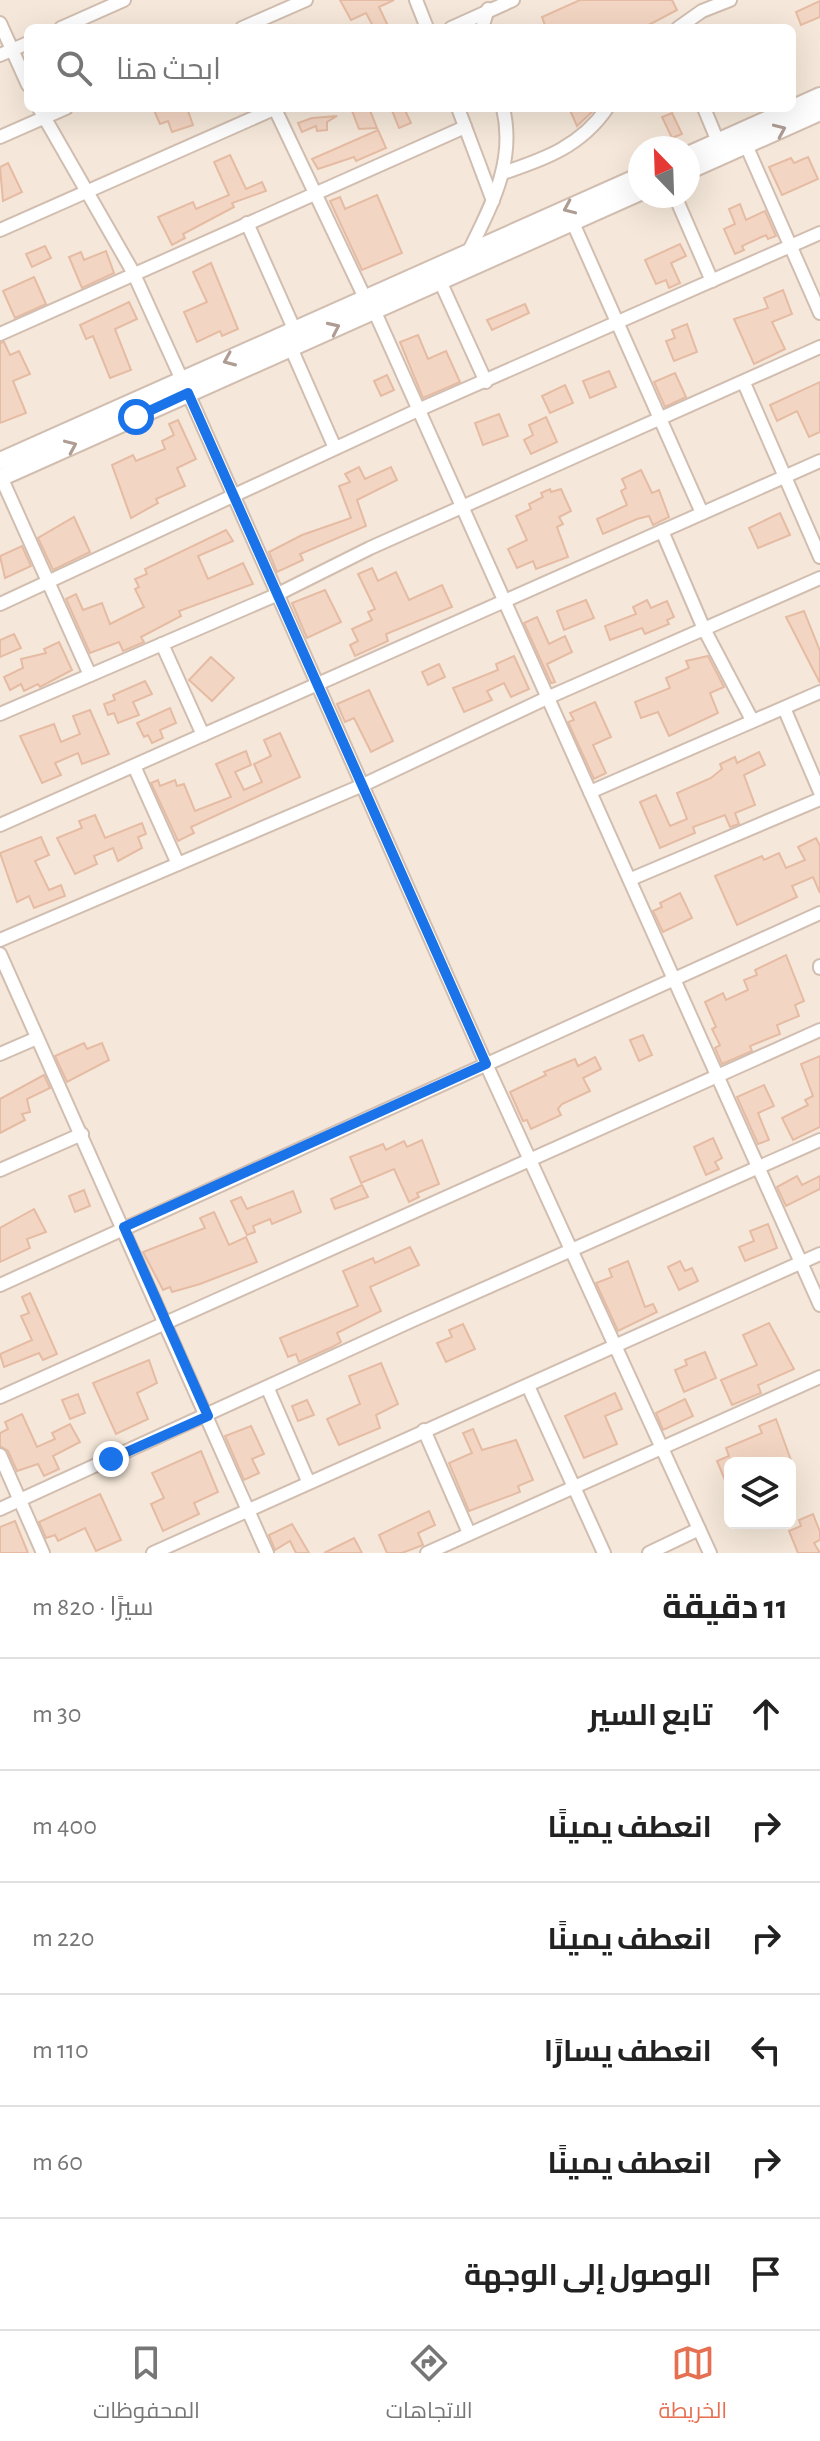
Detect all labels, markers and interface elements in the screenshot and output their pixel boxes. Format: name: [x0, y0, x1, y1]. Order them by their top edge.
search box: [24, 24, 796, 112]
icon: search: [52, 46, 96, 90]
text: ابحث هنا: [116, 55, 221, 85]
one-way arrow: [771, 124, 786, 140]
north arrow: [628, 136, 700, 208]
one-way arrow: [563, 198, 577, 214]
one-way arrow: [326, 322, 340, 338]
one-way arrow: [223, 350, 237, 366]
route start: [118, 399, 154, 435]
one-way arrow: [63, 439, 77, 455]
route end: [93, 1441, 129, 1477]
map controls: [724, 1457, 796, 1529]
button: layers: [724, 1457, 796, 1529]
text: 11 دقيقة: [662, 1591, 788, 1625]
text: سيرًا · 820 m: [32, 1594, 153, 1620]
icon: ahead: [744, 1692, 788, 1736]
text: 30 m: [32, 1701, 82, 1727]
text: تابع السير: [588, 1701, 712, 1731]
icon: right: [744, 1804, 788, 1848]
text: 400 m: [32, 1813, 97, 1839]
text: انعطف يمينًا: [548, 1813, 712, 1843]
icon: right: [744, 1916, 788, 1960]
text: 220 m: [32, 1925, 95, 1951]
text: انعطف يمينًا: [548, 1925, 712, 1955]
icon: left: [744, 2028, 788, 2072]
text: 110 m: [32, 2037, 89, 2063]
text: انعطف يسارًا: [544, 2037, 712, 2067]
icon: right: [744, 2140, 788, 2184]
text: 60 m: [32, 2149, 83, 2175]
text: انعطف يمينًا: [548, 2149, 712, 2179]
icon: arrive: [744, 2252, 788, 2296]
text: الوصول إلى الوجهة: [464, 2261, 712, 2291]
tab: المحفوظات: [93, 2341, 200, 2431]
tab: الاتجاهات: [386, 2341, 473, 2431]
tab: الخريطة: [658, 2341, 727, 2431]

